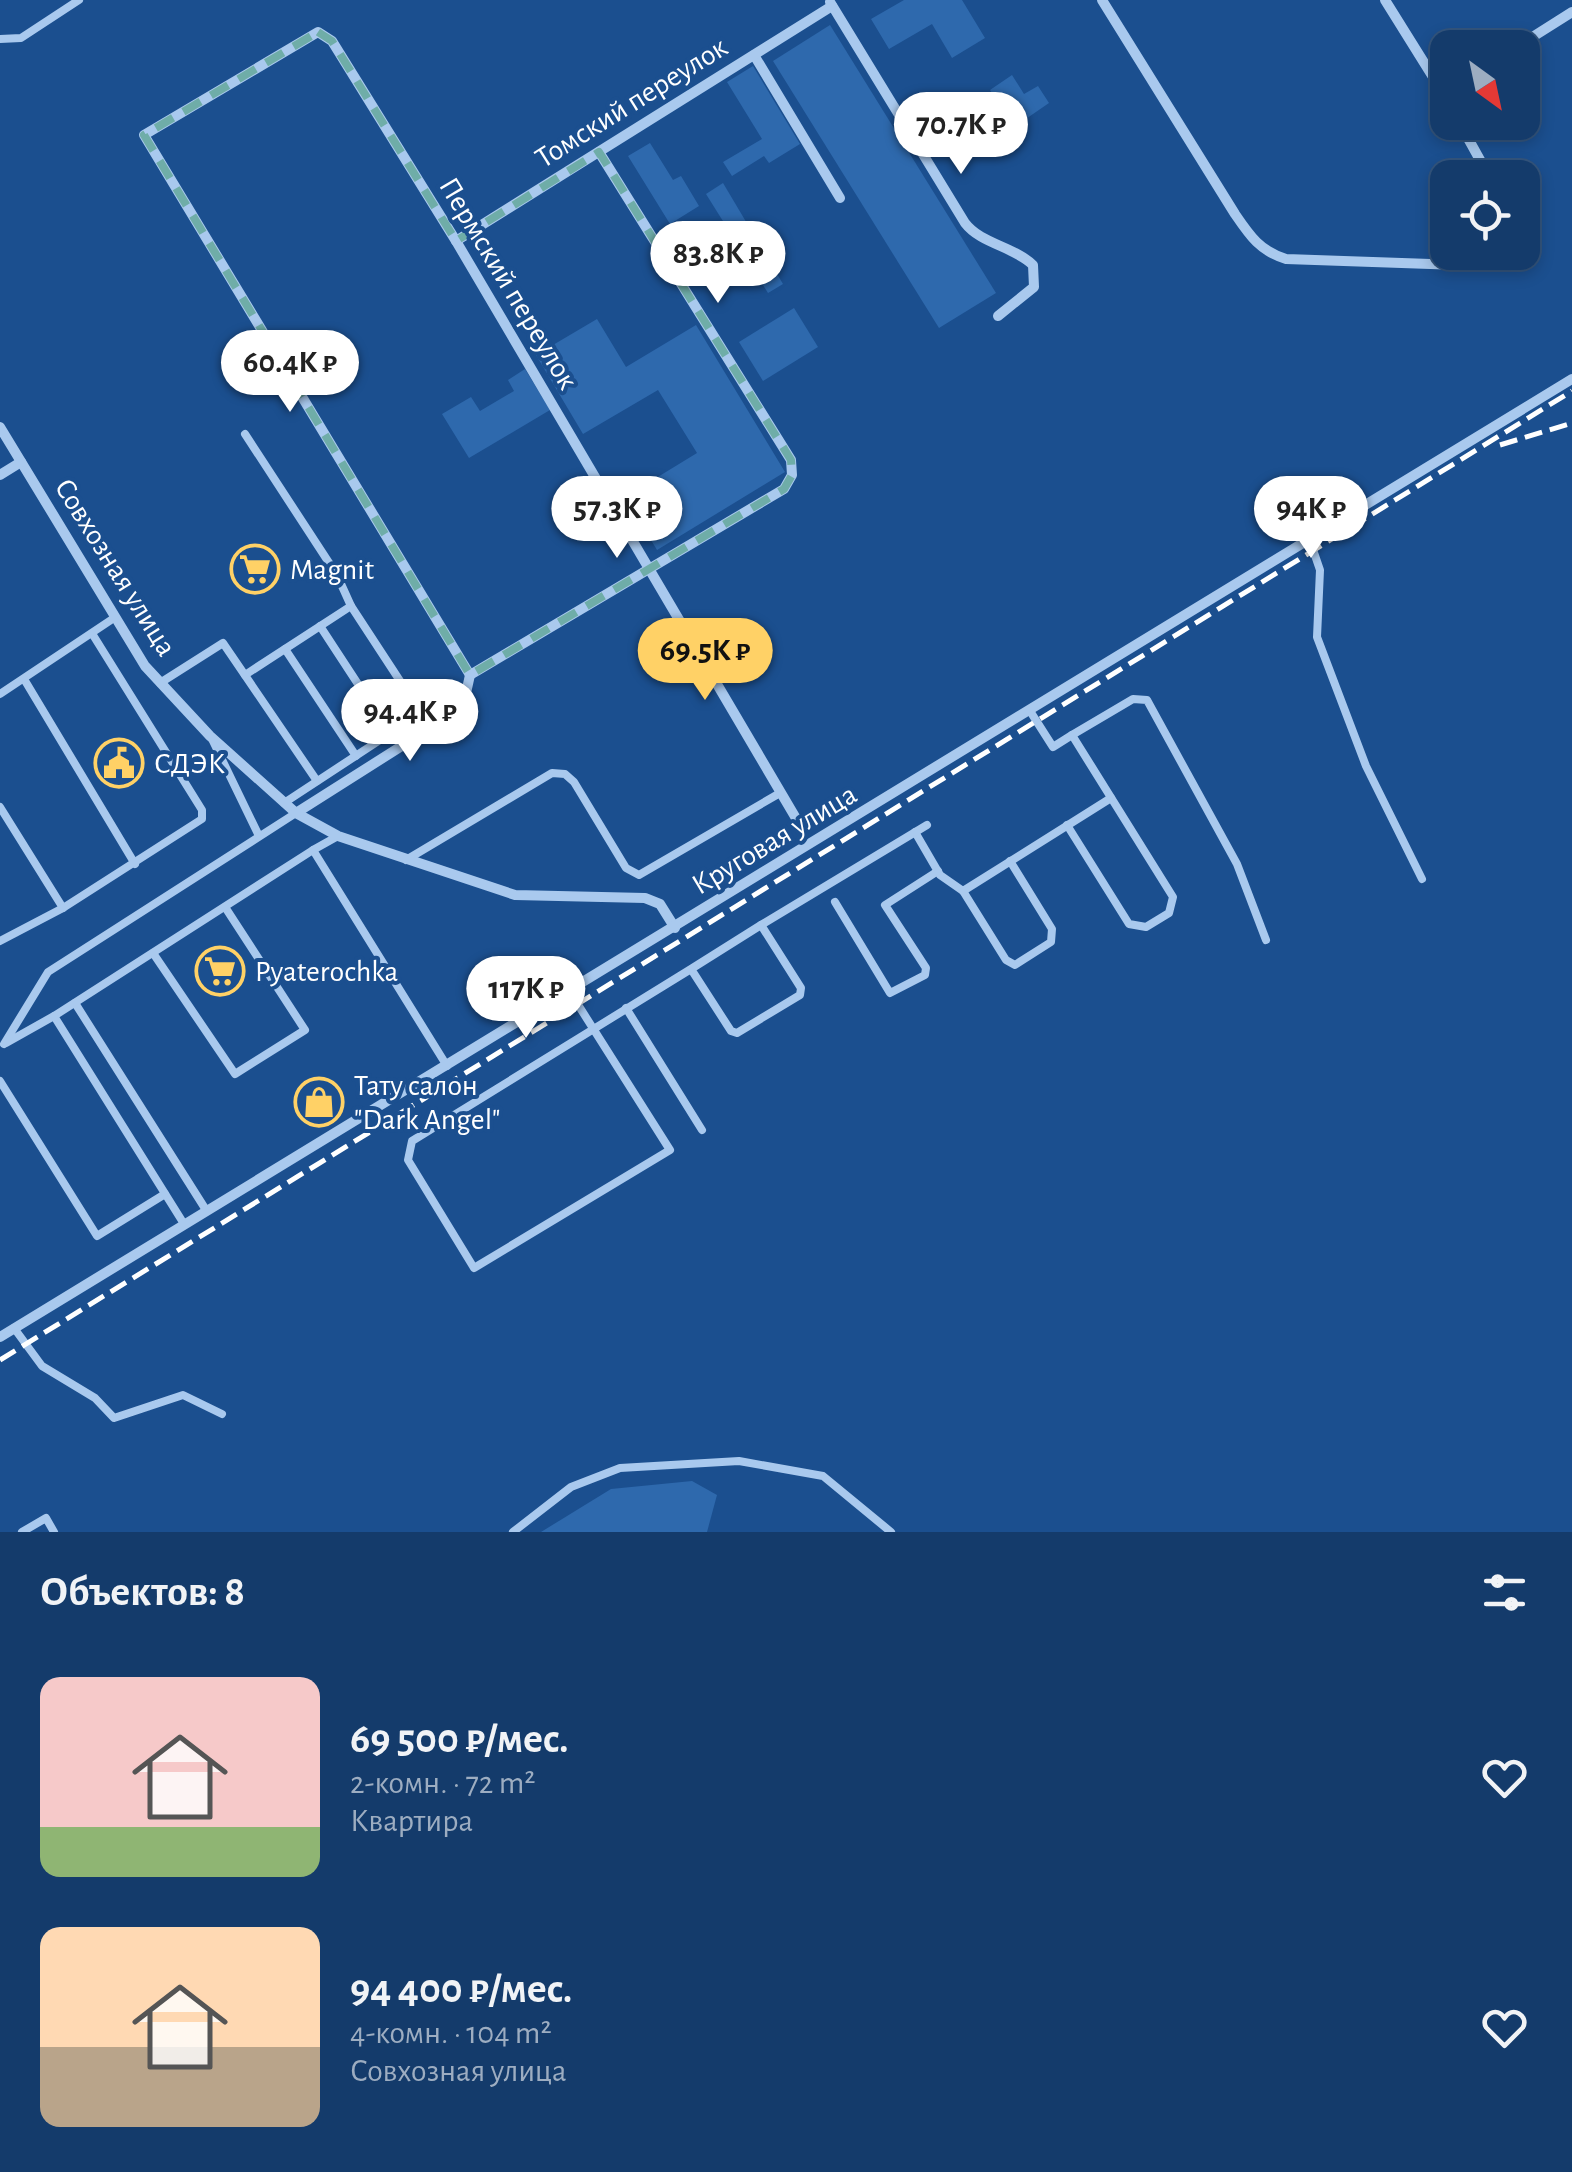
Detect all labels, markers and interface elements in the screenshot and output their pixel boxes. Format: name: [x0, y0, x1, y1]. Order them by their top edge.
north arrow: [1430, 30, 1540, 140]
map controls: [1430, 30, 1540, 270]
street label: Томский переулок: [531, 32, 733, 174]
pin: 70.7K ₽: [869, 92, 1053, 177]
text: 70.7K ₽: [916, 108, 1006, 140]
button: locate: [1430, 160, 1540, 270]
street label: Пермский переулок: [433, 172, 583, 395]
pin: 83.8K ₽: [626, 221, 810, 306]
text: 83.8K ₽: [672, 237, 764, 269]
pin: 60.4K ₽: [198, 330, 382, 415]
text: 60.4K ₽: [243, 346, 337, 378]
street label: Совхозная улица: [49, 473, 182, 662]
pin: 57.3K ₽: [525, 476, 709, 561]
pin: 94K ₽: [1241, 476, 1381, 561]
text: 57.3K ₽: [573, 492, 661, 524]
text: 94K ₽: [1276, 492, 1346, 524]
supermarket icon: Magnit: [229, 543, 281, 595]
place label: Magnit: [290, 555, 375, 585]
pin: 69.5K ₽: [613, 618, 797, 703]
text: 69.5K ₽: [660, 634, 750, 666]
pin: 94.4K ₽: [318, 679, 502, 764]
text: 94.4K ₽: [363, 695, 457, 727]
public building icon: СДЭК: [93, 737, 145, 789]
place label: СДЭК: [154, 749, 225, 779]
street label: Круговая улица: [687, 779, 862, 901]
supermarket icon: Pyaterochka: [194, 945, 246, 997]
pin: 117K ₽: [445, 956, 607, 1041]
place label: Pyaterochka: [255, 957, 398, 987]
text: 117K ₽: [488, 972, 564, 1004]
place label: Тату салон "Dark Angel": [354, 1071, 500, 1135]
shop icon: Тату салон "Dark Angel": [293, 1076, 345, 1128]
icon: filters: [1477, 1565, 1532, 1620]
text: Объектов: 8: [40, 1571, 245, 1613]
icon: home: [120, 1717, 240, 1837]
text: 69 500 ₽/мес.: [350, 1718, 569, 1760]
icon: heart: [1477, 1750, 1532, 1805]
text: 2-комн. · 72 m²: [350, 1767, 535, 1799]
text: Квартира: [350, 1805, 473, 1837]
icon: home: [120, 1967, 240, 2087]
text: 94 400 ₽/мес.: [350, 1968, 572, 2010]
icon: heart: [1477, 2000, 1532, 2055]
text: 4-комн. · 104 m²: [350, 2017, 552, 2049]
text: Совхозная улица: [350, 2055, 567, 2087]

